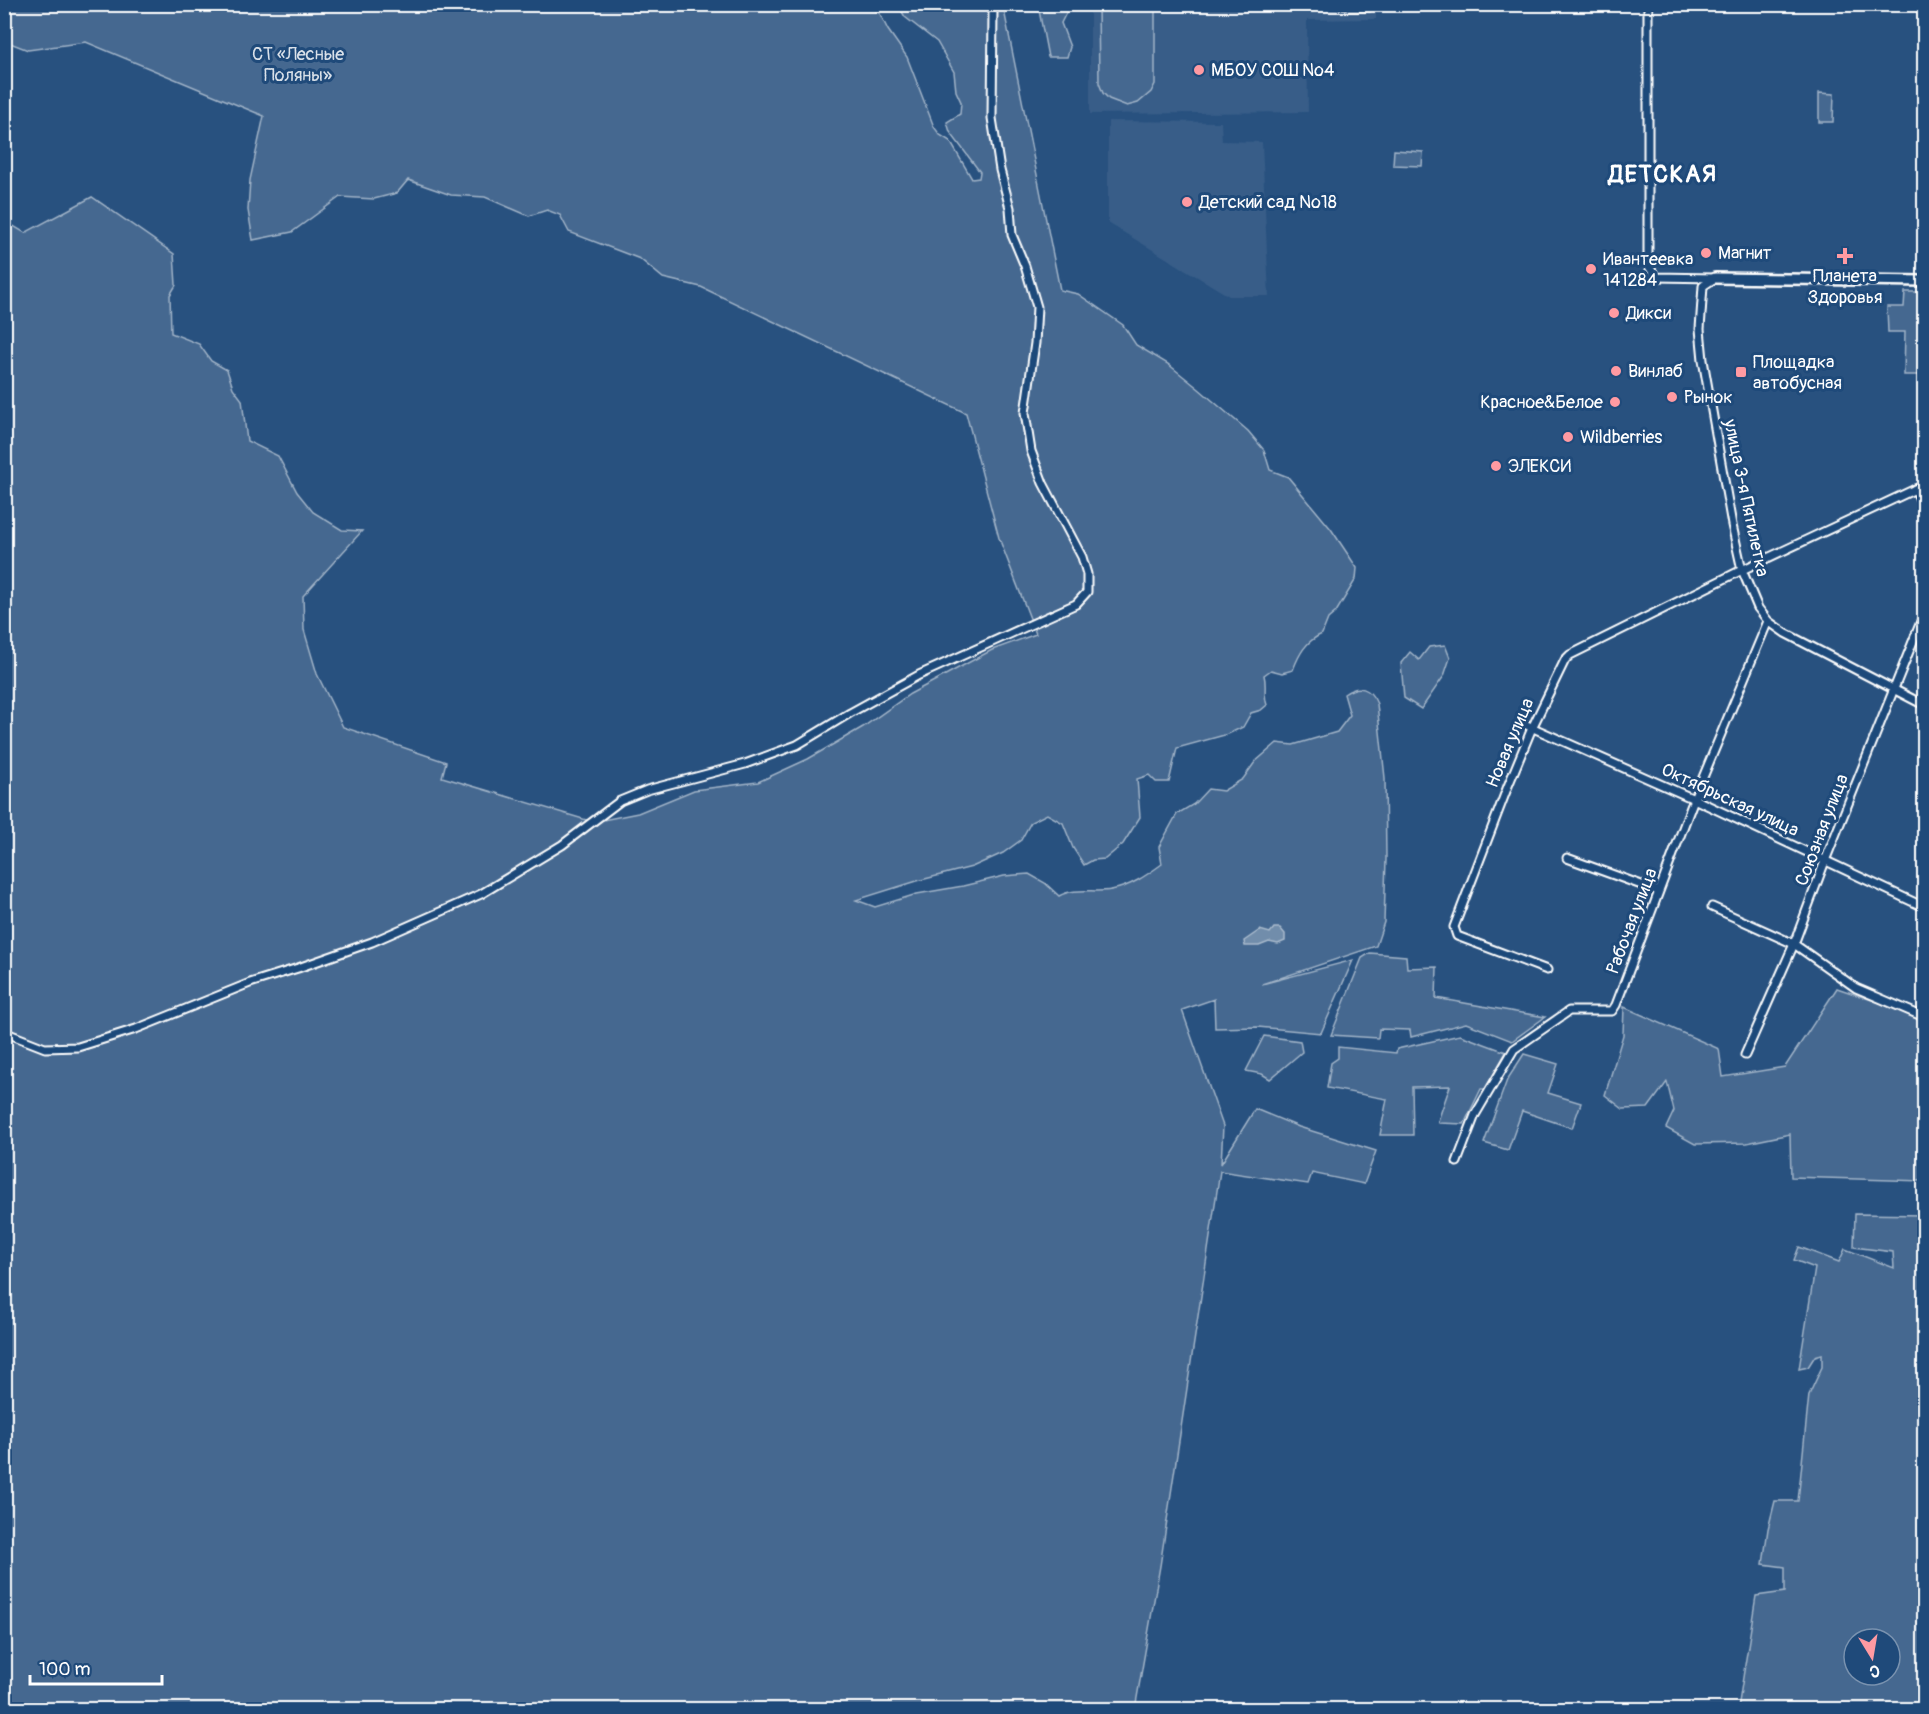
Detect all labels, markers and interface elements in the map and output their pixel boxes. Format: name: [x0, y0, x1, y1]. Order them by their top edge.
park label: СТ «Лесные Поляны»: [252, 43, 344, 87]
place label: МБОУ СОШ №4: [1211, 59, 1335, 82]
marker: МБОУ СОШ №4: [1192, 63, 1206, 77]
district label: ДЕТСКАЯ: [1607, 160, 1717, 189]
place label: Детский сад №18: [1198, 191, 1337, 214]
marker: Детский сад №18: [1180, 195, 1194, 209]
place label: Магнит: [1718, 242, 1771, 265]
marker: Магнит: [1699, 246, 1713, 260]
place label: Ивантеевка 141284: [1603, 248, 1693, 292]
marker: Планета Здоровья: [1838, 249, 1852, 263]
marker: Ивантеевка 141284: [1584, 262, 1598, 276]
place label: Планета Здоровья: [1807, 265, 1883, 309]
place label: Дикси: [1625, 302, 1671, 325]
marker: Дикси: [1607, 306, 1621, 320]
place label: Площадка автобусная: [1753, 351, 1842, 395]
place label: Винлаб: [1628, 360, 1683, 383]
marker: Винлаб: [1609, 364, 1623, 378]
marker: Площадка автобусная: [1734, 365, 1748, 379]
place label: Рынок: [1684, 386, 1732, 409]
marker: Рынок: [1665, 390, 1679, 404]
place label: Красное&Белое: [1480, 391, 1603, 414]
marker: Красное&Белое: [1608, 395, 1622, 409]
street label: улица 3-я Пятилетка: [1718, 416, 1774, 579]
place label: Wildberries: [1580, 426, 1662, 449]
marker: Wildberries: [1561, 430, 1575, 444]
place label: ЭЛЕКСИ: [1508, 455, 1571, 478]
marker: ЭЛЕКСИ: [1489, 459, 1503, 473]
street label: Новая улица: [1481, 695, 1539, 791]
street label: Октябрьская улица: [1657, 758, 1803, 842]
street label: Союзная улица: [1790, 771, 1854, 889]
street label: Рабочая улица: [1601, 865, 1663, 977]
north arrow: [1842, 1627, 1902, 1687]
scale bar: [30, 1648, 162, 1686]
text: 100 m: [39, 1658, 91, 1681]
text: С: [1868, 1660, 1881, 1682]

